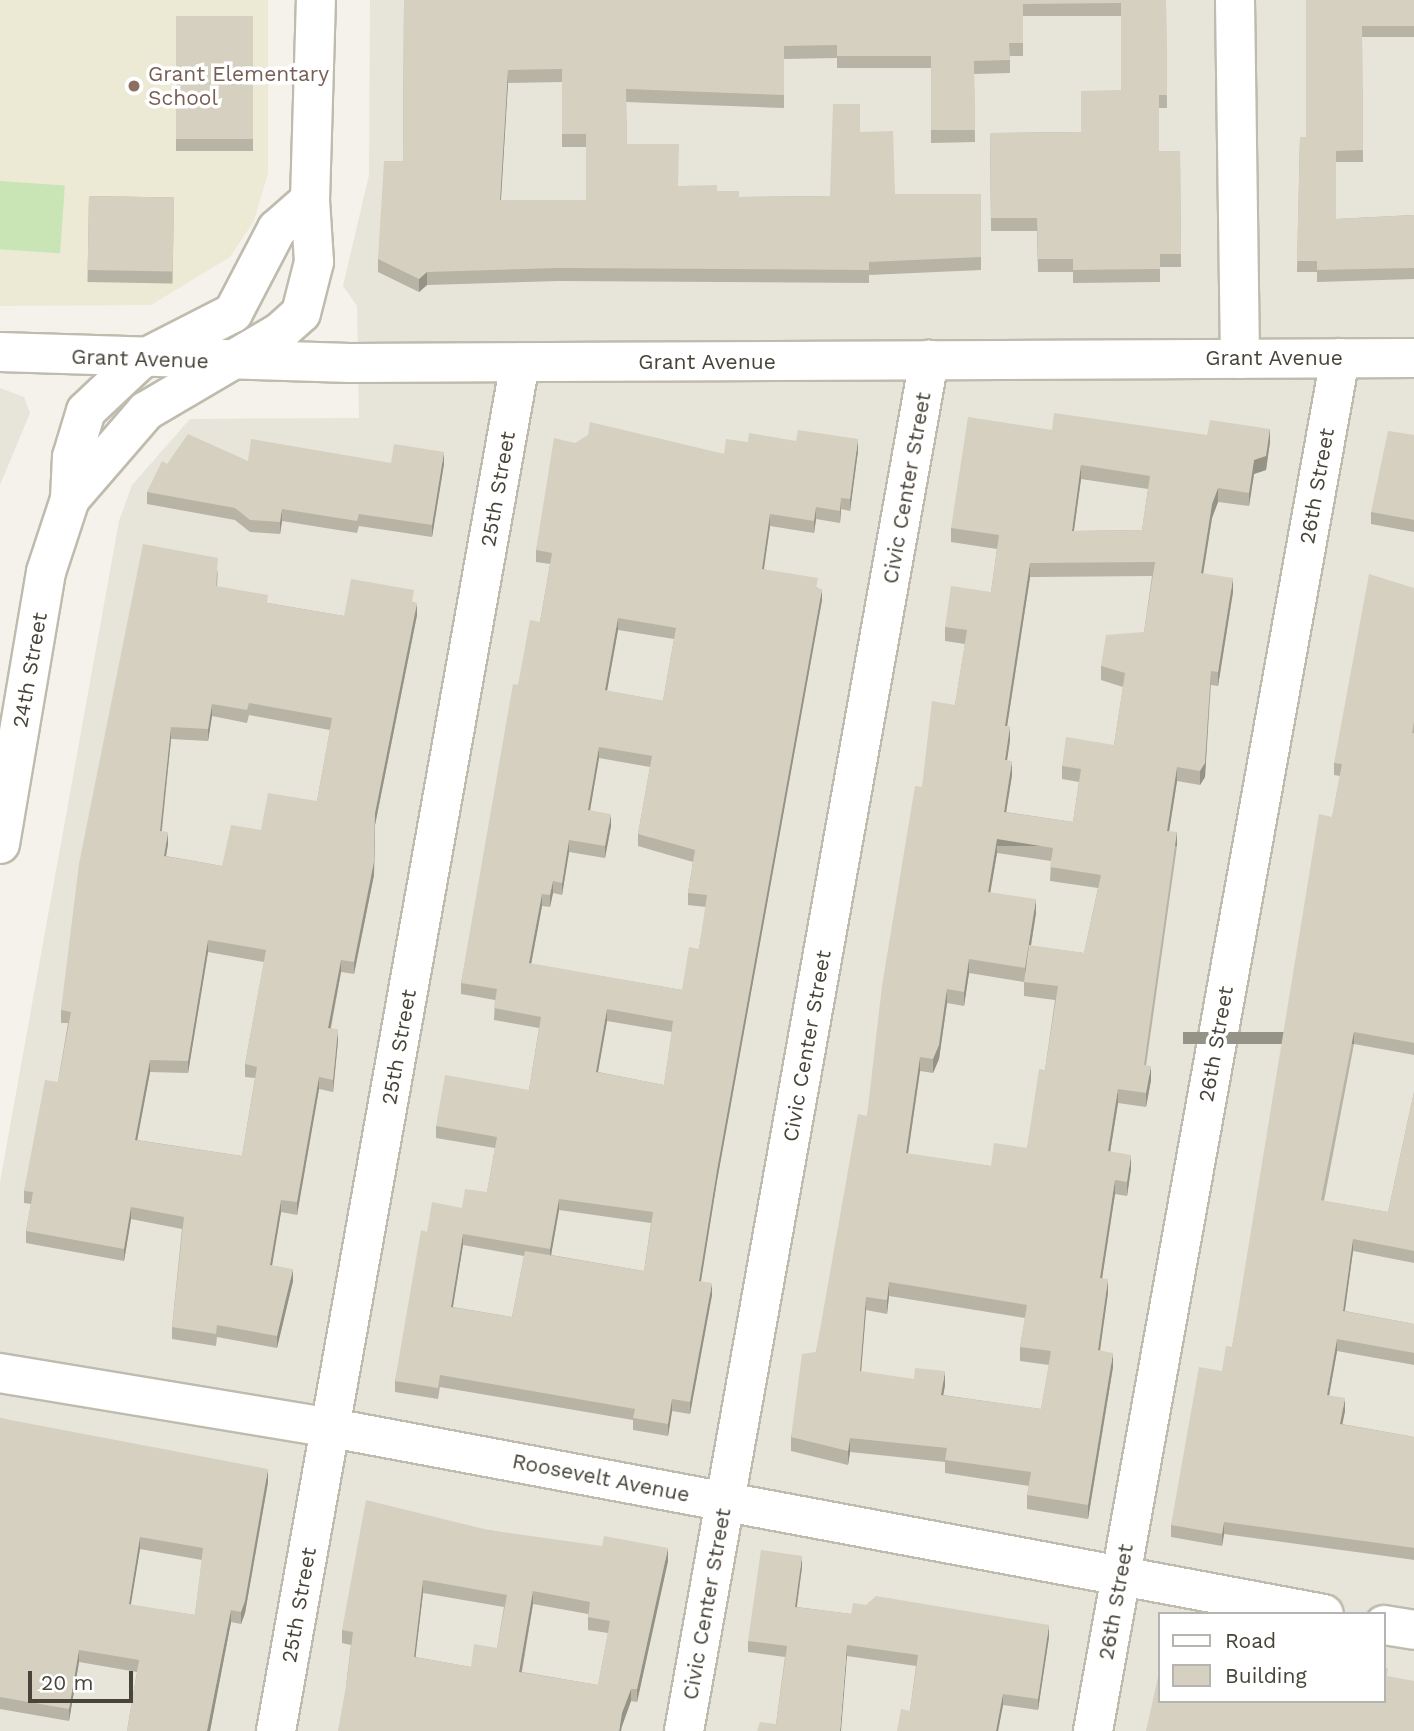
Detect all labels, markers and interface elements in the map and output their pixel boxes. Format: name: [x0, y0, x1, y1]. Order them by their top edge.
place label: Grant Elementary School: [148, 61, 329, 111]
marker: Grant Elementary School: [126, 78, 142, 94]
street label: Grant Avenue: [70, 344, 210, 374]
street label: Grant Avenue: [1205, 345, 1343, 371]
street label: Grant Avenue: [638, 349, 776, 375]
street label: Civic Center Street: [878, 390, 936, 586]
street label: 26th Street: [1294, 426, 1340, 546]
street label: 25th Street: [475, 429, 521, 549]
street label: 24th Street: [7, 610, 53, 730]
street label: Civic Center Street: [778, 948, 836, 1144]
street label: 26th Street: [1193, 984, 1239, 1104]
street label: 25th Street: [376, 987, 422, 1107]
street label: Roosevelt Avenue: [510, 1448, 692, 1508]
street label: Civic Center Street: [678, 1506, 736, 1702]
street label: 26th Street: [1093, 1542, 1139, 1662]
street label: 25th Street: [276, 1545, 322, 1665]
legend: [1158, 1612, 1386, 1703]
text: Road: [1225, 1628, 1276, 1653]
scale bar: [32, 1658, 136, 1702]
text: Building: [1225, 1663, 1307, 1688]
text: 20 m: [41, 1670, 93, 1695]

